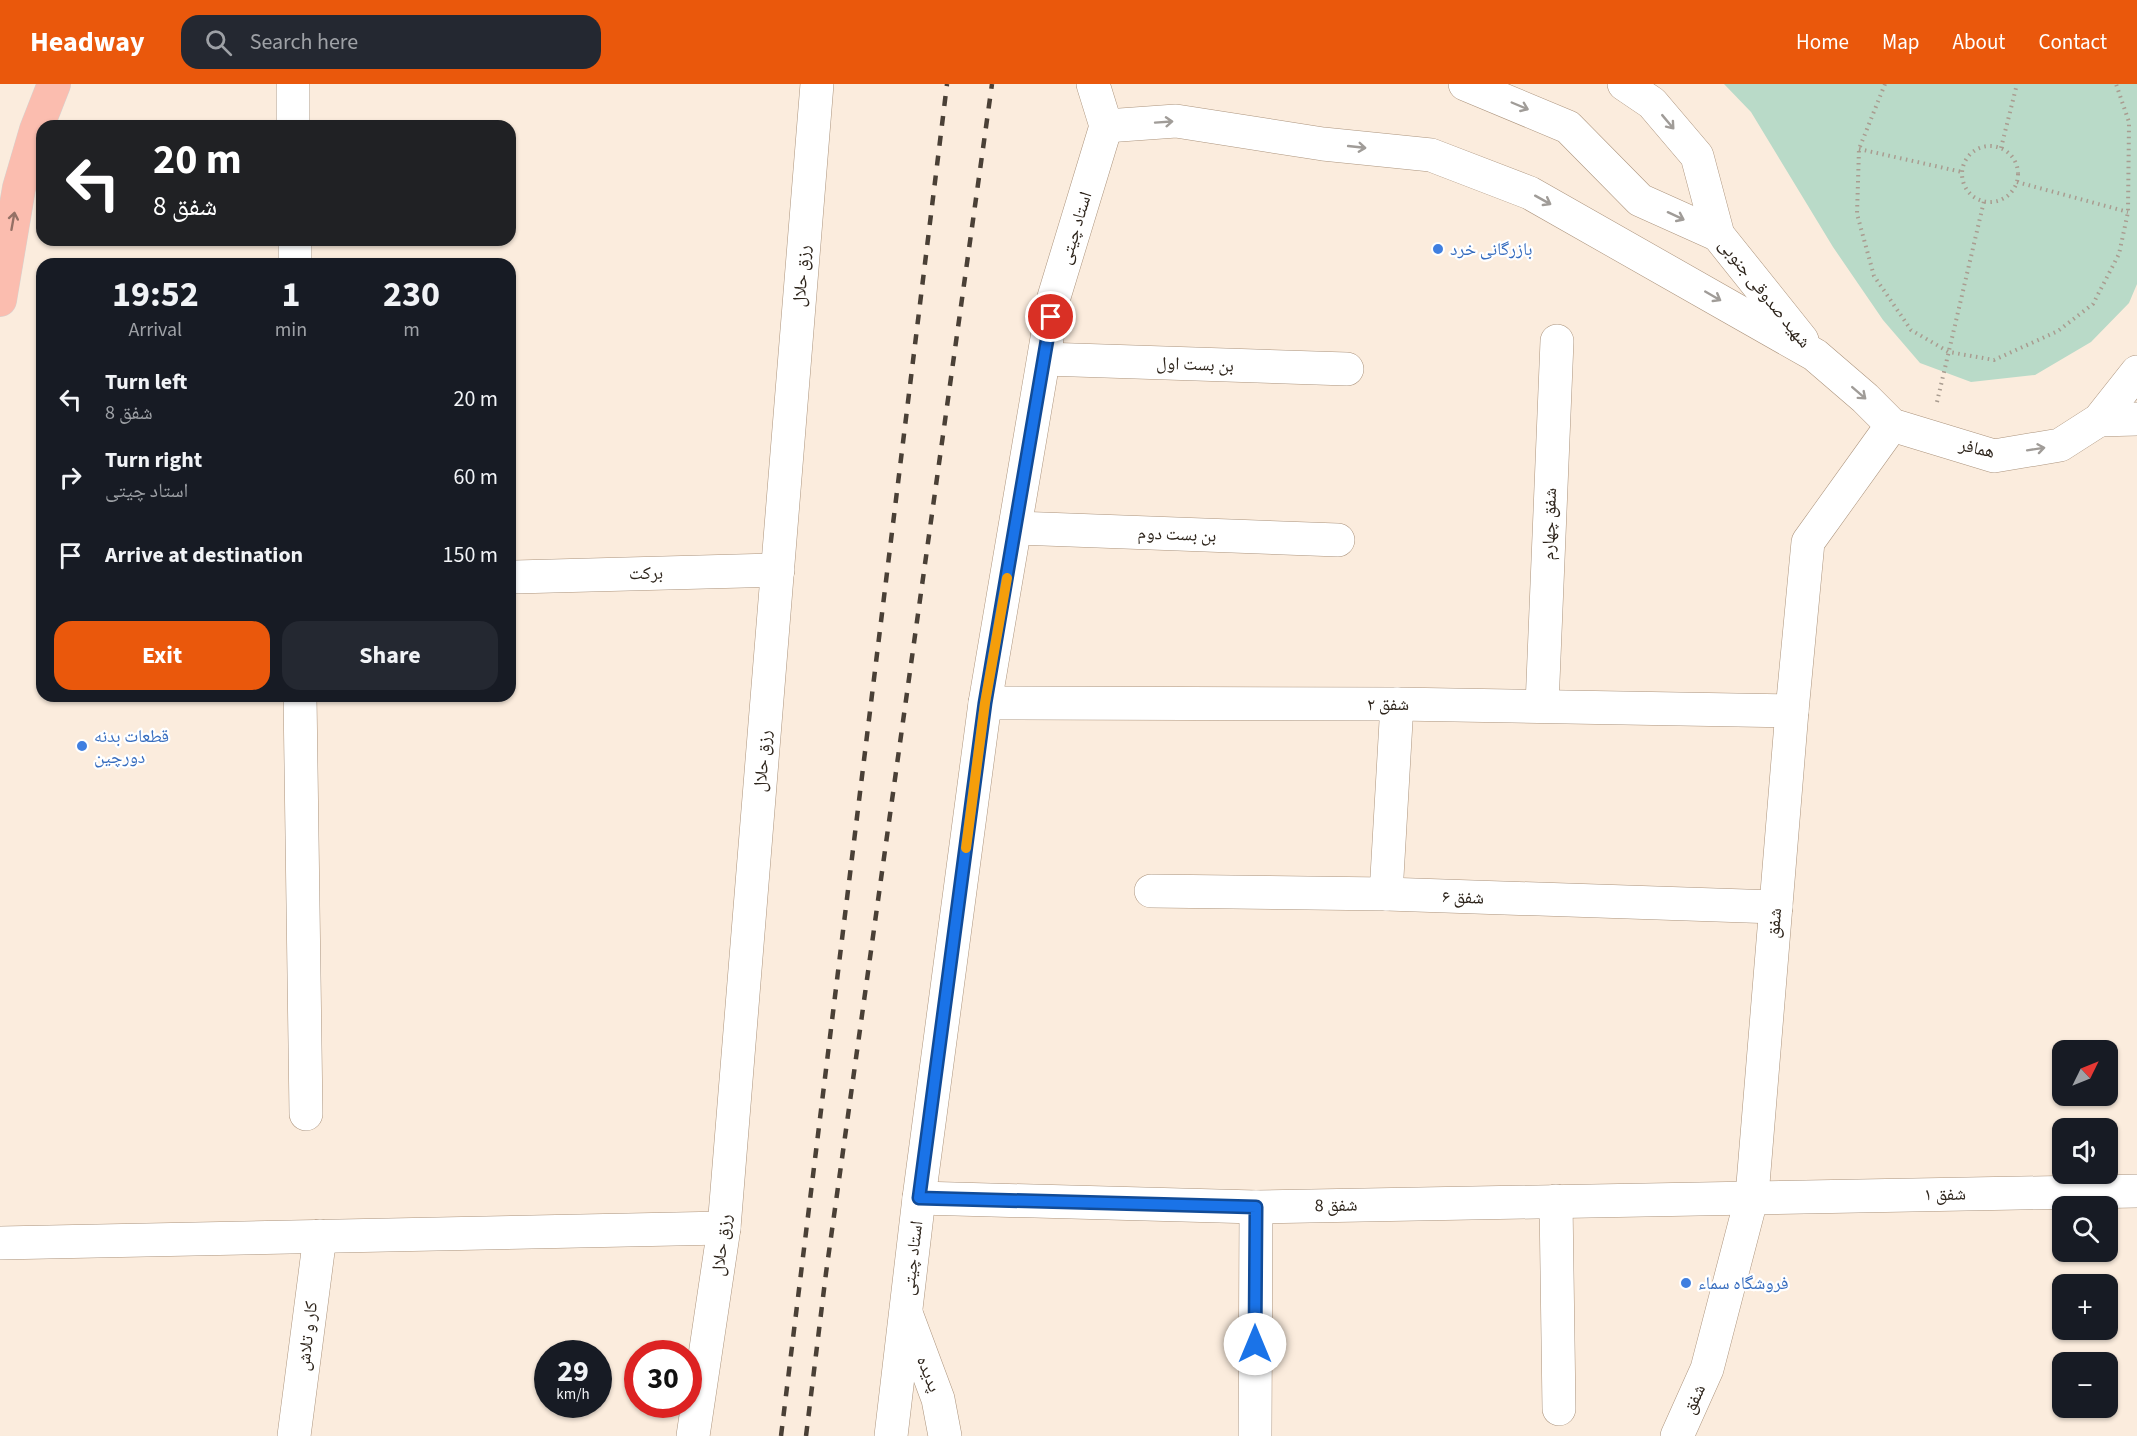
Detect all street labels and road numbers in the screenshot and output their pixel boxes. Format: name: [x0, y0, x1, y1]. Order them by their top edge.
street label: استاد چیتی: [1053, 189, 1098, 268]
street label: شهید صدوقی جنوبی: [1713, 233, 1817, 353]
street label: رزق حلال: [786, 244, 817, 308]
street label: بن بست اول: [1156, 351, 1234, 378]
street label: همافر: [1956, 432, 1997, 465]
street label: شفق چهارم: [1536, 487, 1563, 561]
street label: بن بست دوم: [1137, 521, 1217, 548]
street label: برکت: [629, 561, 663, 586]
street label: شفق ۲: [1367, 692, 1409, 717]
street label: رزق حلال: [747, 729, 778, 793]
street label: شفق ۶: [1442, 884, 1484, 911]
street label: شفق: [1761, 907, 1788, 939]
street label: شفق ۱: [1924, 1182, 1966, 1207]
street label: شفق 8: [1314, 1193, 1358, 1218]
street label: رزق حلال: [705, 1213, 738, 1277]
street label: استاد چیتی: [896, 1219, 929, 1297]
street label: کار و تلاش: [291, 1299, 324, 1372]
street label: پدیده: [910, 1353, 947, 1396]
street label: شفق: [1677, 1380, 1712, 1418]

